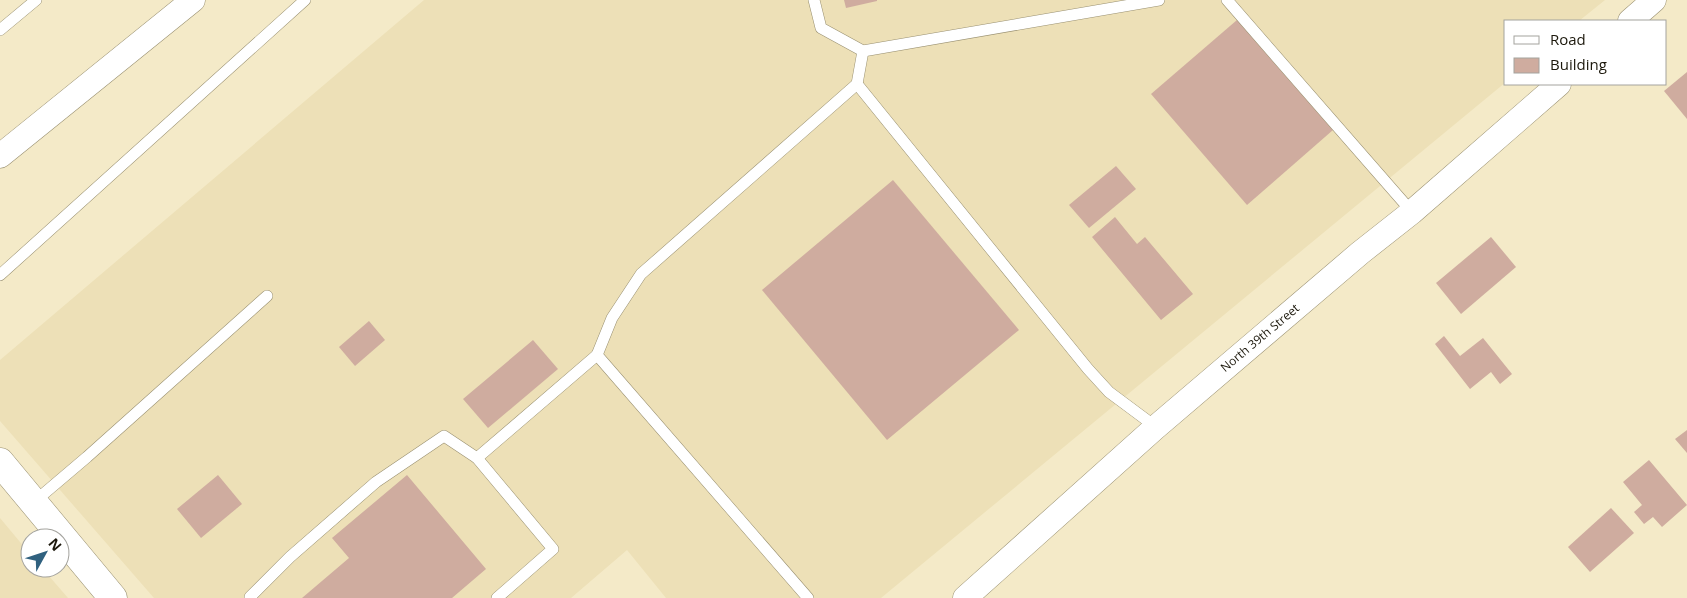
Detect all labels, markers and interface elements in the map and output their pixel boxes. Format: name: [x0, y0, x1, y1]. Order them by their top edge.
legend: [1504, 20, 1667, 85]
text: Road: [1550, 29, 1586, 49]
text: Building: [1550, 54, 1607, 74]
street label: North 39th Street: [1217, 300, 1303, 376]
north arrow: [20, 528, 70, 578]
text: N: [44, 534, 66, 555]

